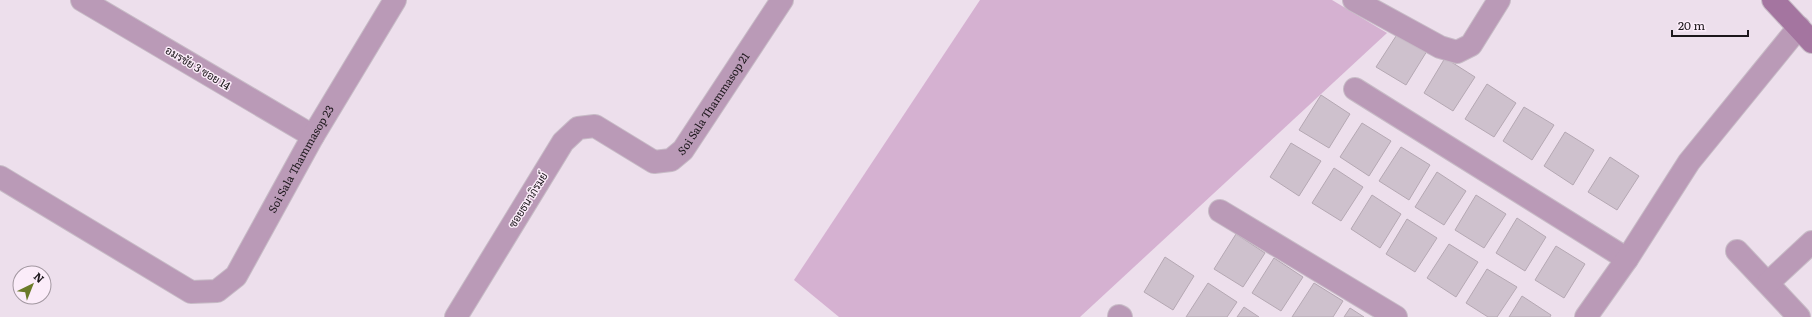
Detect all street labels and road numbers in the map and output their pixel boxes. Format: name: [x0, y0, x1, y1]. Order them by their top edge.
street label: อมรชัย 3 ซอย 14: [163, 41, 234, 93]
street label: Soi Sala Thammasop 21: [674, 48, 753, 158]
street label: Soi Sala Thammasop 23: [263, 102, 337, 215]
street label: ซอยธนาภิรมย์: [504, 169, 551, 230]

